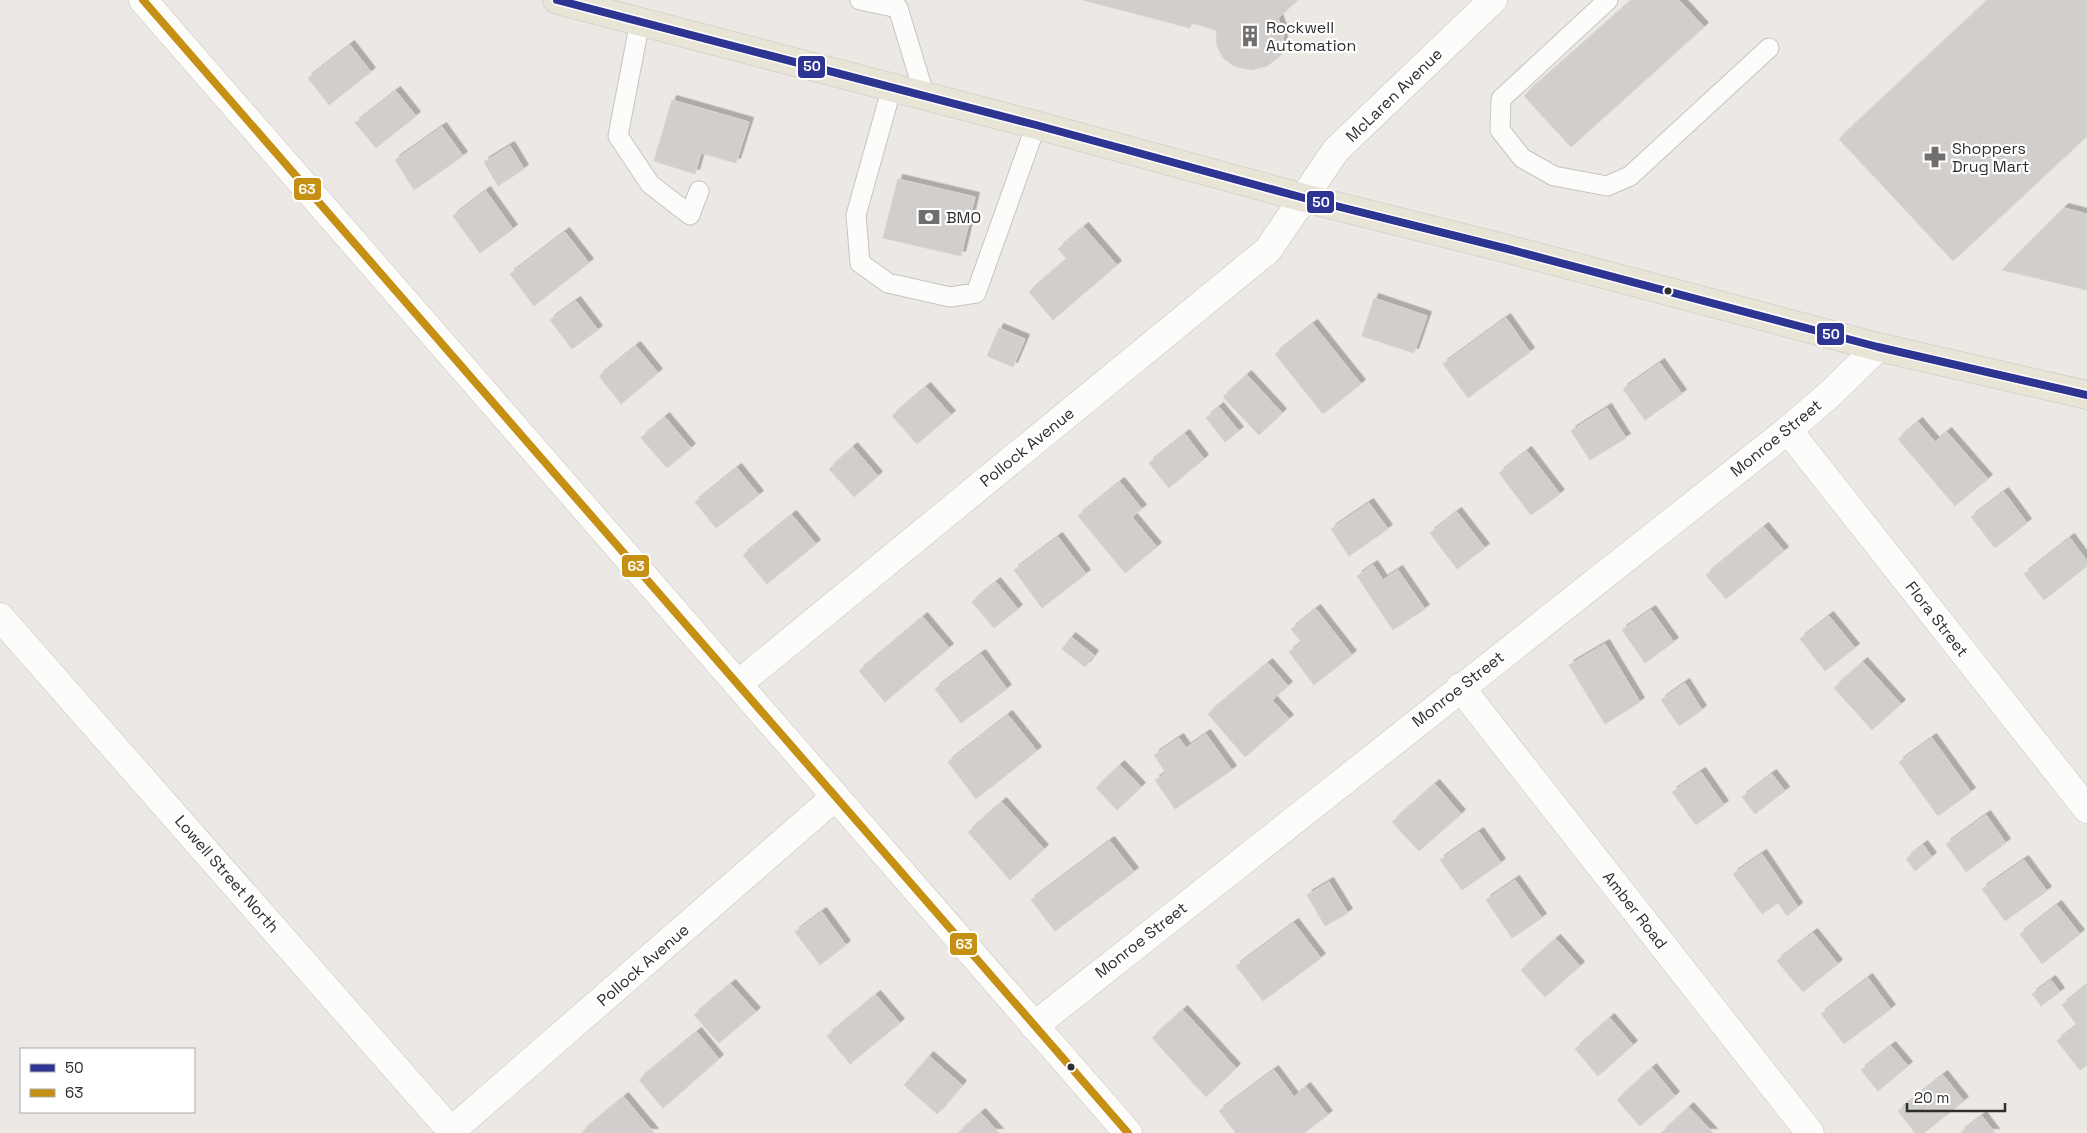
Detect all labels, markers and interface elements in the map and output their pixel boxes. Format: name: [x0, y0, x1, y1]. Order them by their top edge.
place label: Rockwell Automation: [1266, 17, 1356, 56]
building icon: Rockwell Automation: [1237, 23, 1263, 49]
street label: McLaren Avenue: [1341, 43, 1447, 147]
line badge: 50: [797, 55, 826, 79]
text: 50: [803, 57, 821, 75]
place label: Shoppers Drug Mart: [1952, 138, 2029, 177]
pharmacy icon: Shoppers Drug Mart: [1922, 144, 1948, 170]
line badge: 63: [293, 177, 322, 201]
text: 63: [298, 180, 316, 198]
line badge: 50: [1306, 190, 1335, 214]
text: 50: [1312, 193, 1330, 211]
bank icon: BMO: [916, 204, 942, 230]
place label: BMO: [946, 207, 981, 228]
unlabelled marker: [1663, 286, 1673, 296]
line badge: 50: [1816, 322, 1845, 346]
text: 50: [1822, 325, 1840, 343]
street label: Monroe Street: [1726, 395, 1826, 481]
street label: Pollock Avenue: [975, 402, 1079, 492]
line badge: 63: [621, 554, 650, 578]
text: 63: [627, 557, 645, 575]
street label: Flora Street: [1901, 577, 1973, 661]
street label: Monroe Street: [1408, 646, 1508, 732]
street label: Lowell Street North: [170, 811, 284, 937]
street label: Amber Road: [1598, 867, 1672, 953]
street label: Monroe Street: [1091, 897, 1191, 983]
street label: Pollock Avenue: [593, 919, 693, 1011]
line badge: 63: [949, 932, 978, 956]
text: 63: [955, 935, 973, 953]
legend: [20, 1048, 195, 1113]
text: 50: [65, 1058, 84, 1077]
unlabelled marker: [1066, 1062, 1076, 1072]
scale bar: [1907, 1080, 2004, 1112]
text: 63: [65, 1083, 83, 1102]
text: 20 m: [1914, 1088, 1949, 1107]

